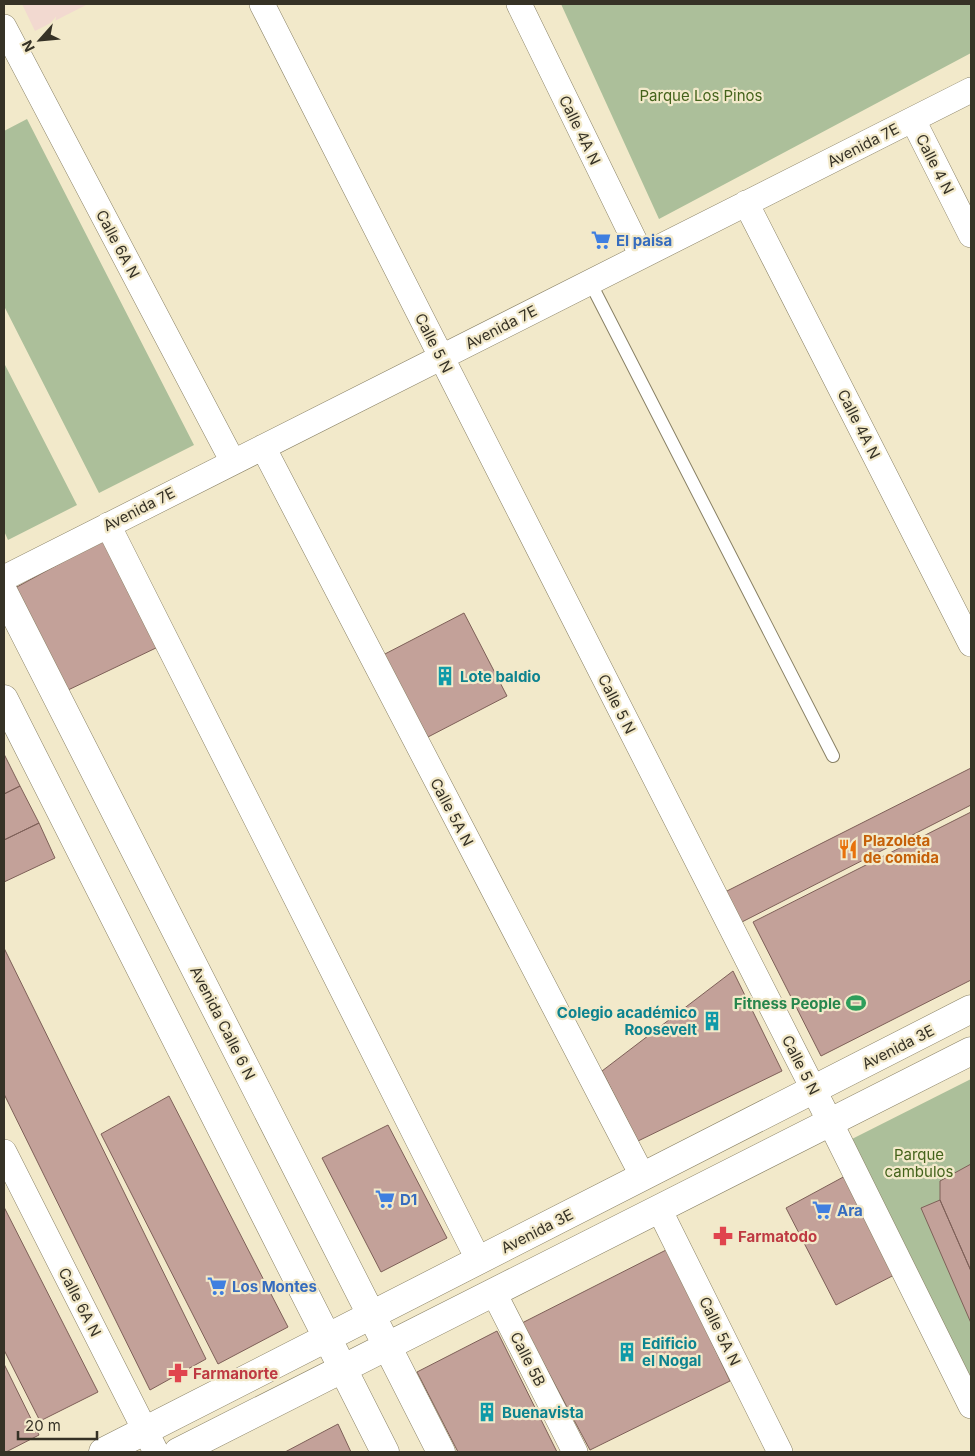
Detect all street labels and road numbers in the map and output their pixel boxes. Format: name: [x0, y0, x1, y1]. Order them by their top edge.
street label: Calle 4A N: [555, 92, 605, 168]
street label: Avenida 7E: [824, 119, 902, 171]
street label: Calle 4 N: [912, 131, 958, 197]
street label: Calle 6A N: [92, 207, 144, 281]
street label: Avenida 7E: [462, 301, 540, 353]
street label: Calle 5 N: [411, 310, 457, 376]
street label: Calle 4A N: [833, 386, 885, 462]
street label: Avenida 7E: [100, 483, 178, 535]
street label: Calle 5 N: [594, 671, 640, 737]
street label: Calle 5A N: [426, 775, 478, 849]
street label: Avenida Calle 6 N: [186, 963, 260, 1083]
street label: Avenida 3E: [859, 1021, 937, 1073]
street label: Calle 5 N: [778, 1032, 824, 1098]
street label: Avenida 3E: [498, 1205, 576, 1257]
street label: Calle 6A N: [55, 1264, 105, 1340]
street label: Calle 5A N: [695, 1293, 745, 1369]
street label: Calle 5B: [506, 1329, 550, 1389]

